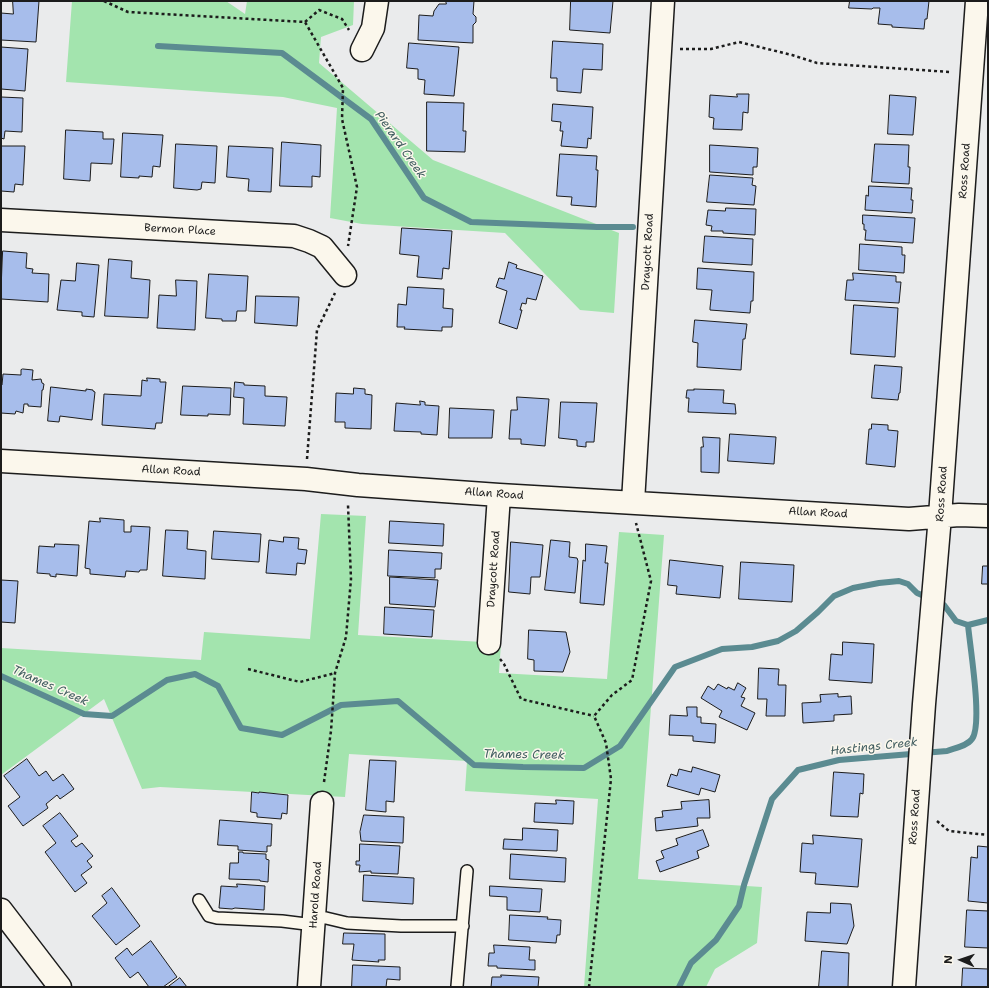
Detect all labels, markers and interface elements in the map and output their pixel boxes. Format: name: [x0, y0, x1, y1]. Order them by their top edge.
water label: Pierard Creek: [371, 109, 429, 181]
street label: Ross Road: [956, 143, 974, 199]
street label: Draycott Road: [639, 213, 657, 291]
street label: Bermon Place: [144, 222, 216, 238]
street label: Allan Road: [141, 463, 201, 479]
street label: Ross Road: [933, 466, 951, 522]
street label: Allan Road: [464, 485, 524, 503]
street label: Allan Road: [788, 505, 848, 521]
street label: Draycott Road: [485, 530, 503, 608]
water label: Thames Creek: [10, 663, 90, 709]
water label: Hastings Creek: [830, 735, 918, 759]
water label: Thames Creek: [483, 747, 565, 763]
street label: Ross Road: [906, 789, 924, 845]
street label: Harold Road: [307, 861, 325, 929]
north arrow: [941, 940, 981, 980]
text: N: [941, 955, 956, 964]

